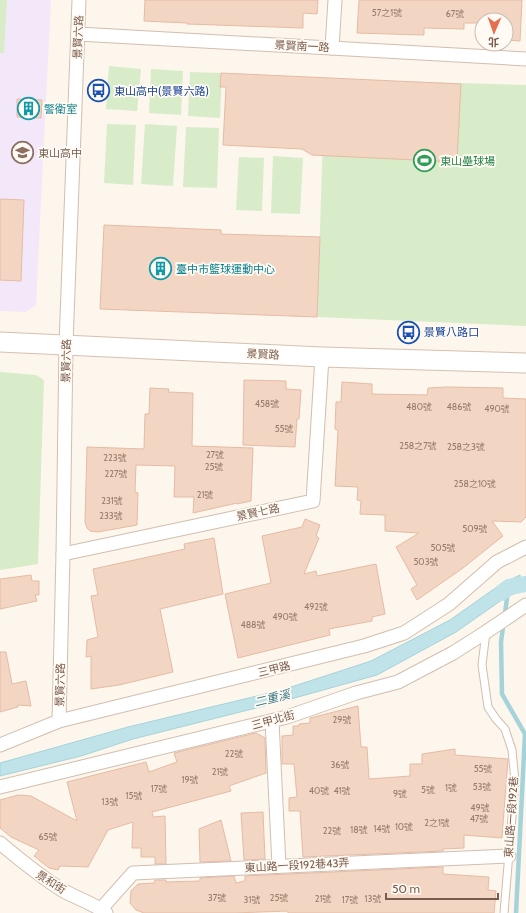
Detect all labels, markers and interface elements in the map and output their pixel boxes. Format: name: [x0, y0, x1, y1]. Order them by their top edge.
house number: 57之1號: [372, 7, 402, 18]
house number: 67號: [446, 8, 464, 19]
north arrow: [474, 12, 514, 52]
street label: 景賢六路: [70, 15, 86, 59]
text: 北: [488, 35, 499, 49]
street label: 景賢南一路: [274, 38, 330, 54]
bus stop icon: 東山高中(景賢六路): [86, 78, 112, 104]
place label: 東山高中(景賢六路): [114, 84, 209, 98]
building icon: 警衛室: [16, 96, 42, 122]
place label: 警衛室: [44, 102, 77, 116]
school or university icon: 東山高中: [9, 140, 35, 166]
place label: 東山高中: [38, 146, 82, 160]
sports icon: 東山壘球場: [411, 148, 437, 174]
place label: 東山壘球場: [440, 154, 495, 168]
building icon: 臺中市籃球運動中心: [148, 256, 174, 282]
place label: 臺中市籃球運動中心: [176, 262, 275, 276]
bus stop icon: 景賢八路口: [395, 319, 421, 345]
place label: 景賢八路口: [424, 325, 479, 339]
street label: 景賢六路: [59, 339, 73, 383]
street label: 景賢路: [246, 346, 280, 362]
house number: 458號: [255, 398, 279, 409]
house number: 480號: [406, 401, 432, 412]
house number: 486號: [447, 401, 471, 412]
house number: 490號: [484, 403, 510, 414]
house number: 55號: [275, 423, 293, 434]
house number: 258之7號: [399, 440, 437, 451]
house number: 258之3號: [447, 441, 485, 452]
house number: 27號: [206, 449, 224, 460]
house number: 223號: [103, 452, 127, 463]
house number: 25號: [205, 461, 223, 472]
house number: 227號: [105, 468, 127, 479]
house number: 258之10號: [454, 478, 496, 489]
house number: 21號: [197, 489, 213, 500]
house number: 231號: [101, 495, 123, 506]
street label: 景賢七路: [235, 501, 281, 523]
house number: 233號: [99, 510, 123, 521]
house number: 509號: [462, 523, 488, 534]
house number: 505號: [430, 542, 456, 553]
house number: 503號: [413, 556, 439, 567]
house number: 492號: [304, 601, 328, 612]
house number: 490號: [272, 611, 298, 622]
house number: 488號: [240, 619, 266, 630]
street label: 三甲路: [256, 658, 292, 680]
street label: 景賢六路: [53, 663, 67, 707]
water label: 二重溪: [253, 686, 293, 710]
street label: 三甲北街: [250, 708, 296, 732]
house number: 29號: [333, 714, 351, 725]
house number: 22號: [225, 748, 243, 759]
house number: 36號: [331, 759, 349, 770]
house number: 55號: [474, 763, 492, 774]
house number: 21號: [212, 766, 228, 777]
house number: 19號: [181, 774, 199, 785]
street label: 東山路一段192巷: [501, 776, 521, 858]
house number: 53號: [473, 781, 491, 792]
house number: 1號: [445, 782, 457, 793]
house number: 17號: [151, 783, 167, 794]
house number: 5號: [421, 784, 435, 795]
house number: 40號: [309, 785, 329, 796]
house number: 41號: [333, 785, 351, 796]
house number: 9號: [393, 788, 407, 799]
house number: 15號: [126, 790, 142, 801]
house number: 13號: [102, 796, 118, 807]
house number: 49號: [470, 802, 490, 813]
house number: 47號: [470, 813, 488, 824]
house number: 2之1號: [424, 817, 450, 828]
house number: 10號: [395, 821, 413, 832]
house number: 14號: [373, 823, 391, 834]
house number: 18號: [350, 824, 368, 835]
house number: 22號: [323, 825, 341, 836]
house number: 65號: [39, 831, 57, 842]
street label: 東山路一段192巷43弄: [244, 855, 350, 875]
street label: 景和街: [33, 867, 69, 897]
scale bar: [386, 875, 498, 901]
text: 50 m: [392, 881, 420, 896]
house number: 37號: [208, 892, 226, 903]
house number: 25號: [270, 892, 288, 903]
house number: 21號: [315, 893, 331, 904]
house number: 13號: [365, 893, 381, 904]
house number: 31號: [244, 894, 260, 905]
house number: 17號: [342, 894, 358, 905]

